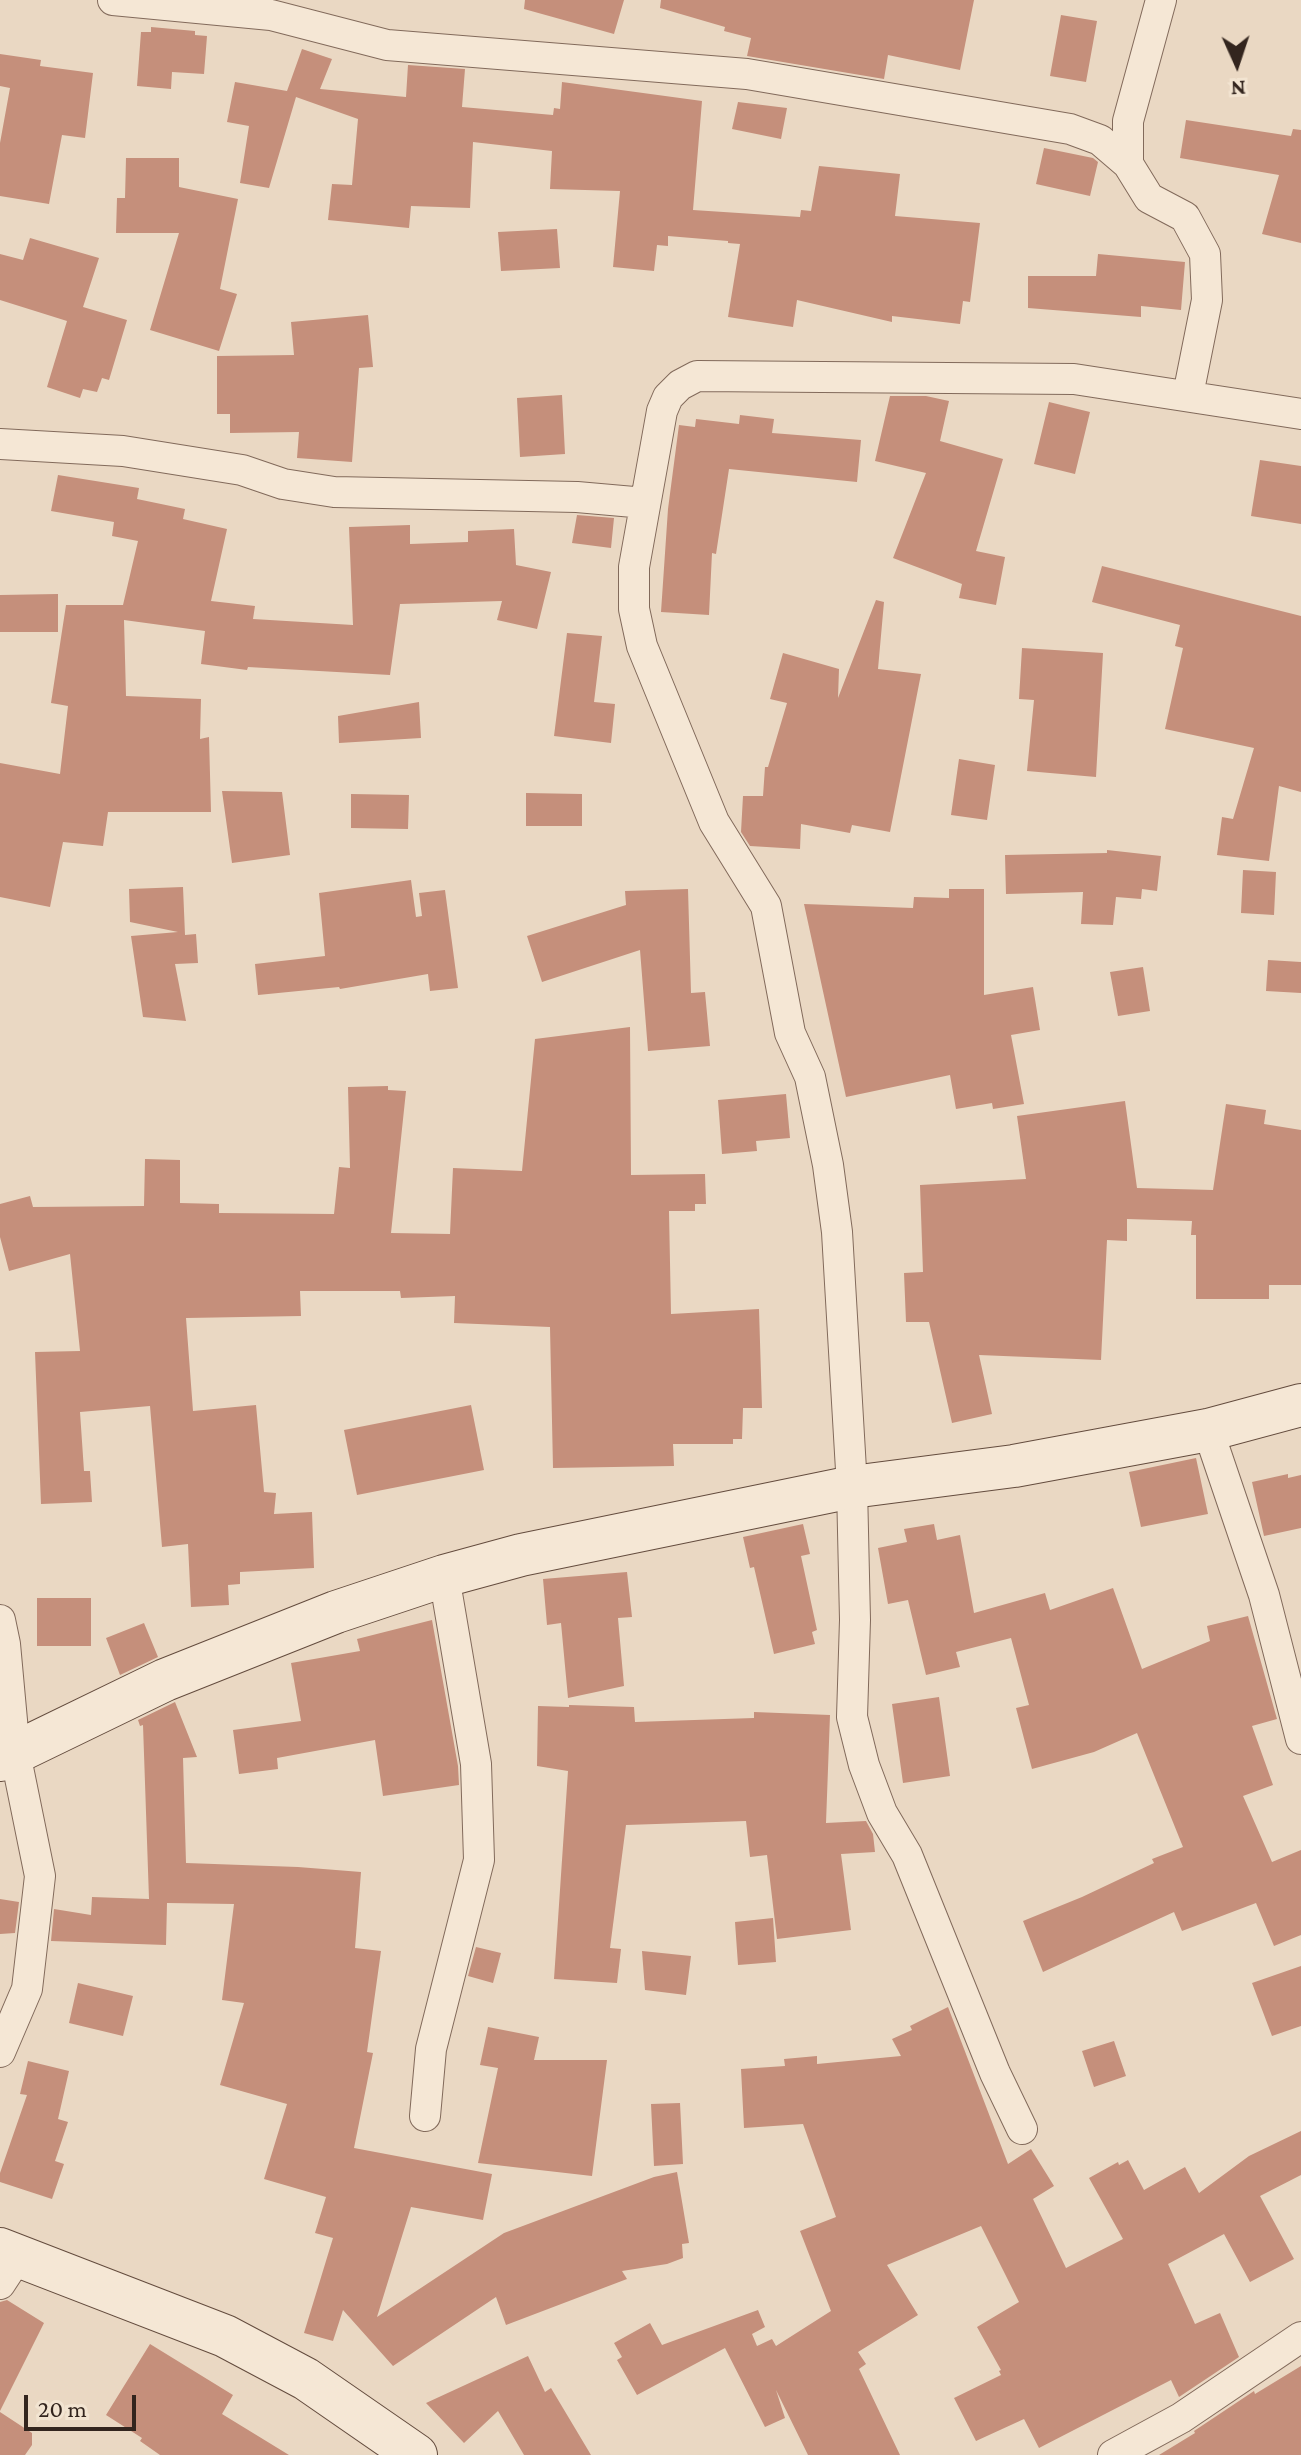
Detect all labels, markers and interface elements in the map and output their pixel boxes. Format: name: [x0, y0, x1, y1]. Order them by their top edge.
north arrow: [1197, 24, 1277, 104]
text: N: [1230, 76, 1246, 101]
scale bar: [28, 2379, 140, 2429]
text: 20 m: [38, 2395, 87, 2422]

